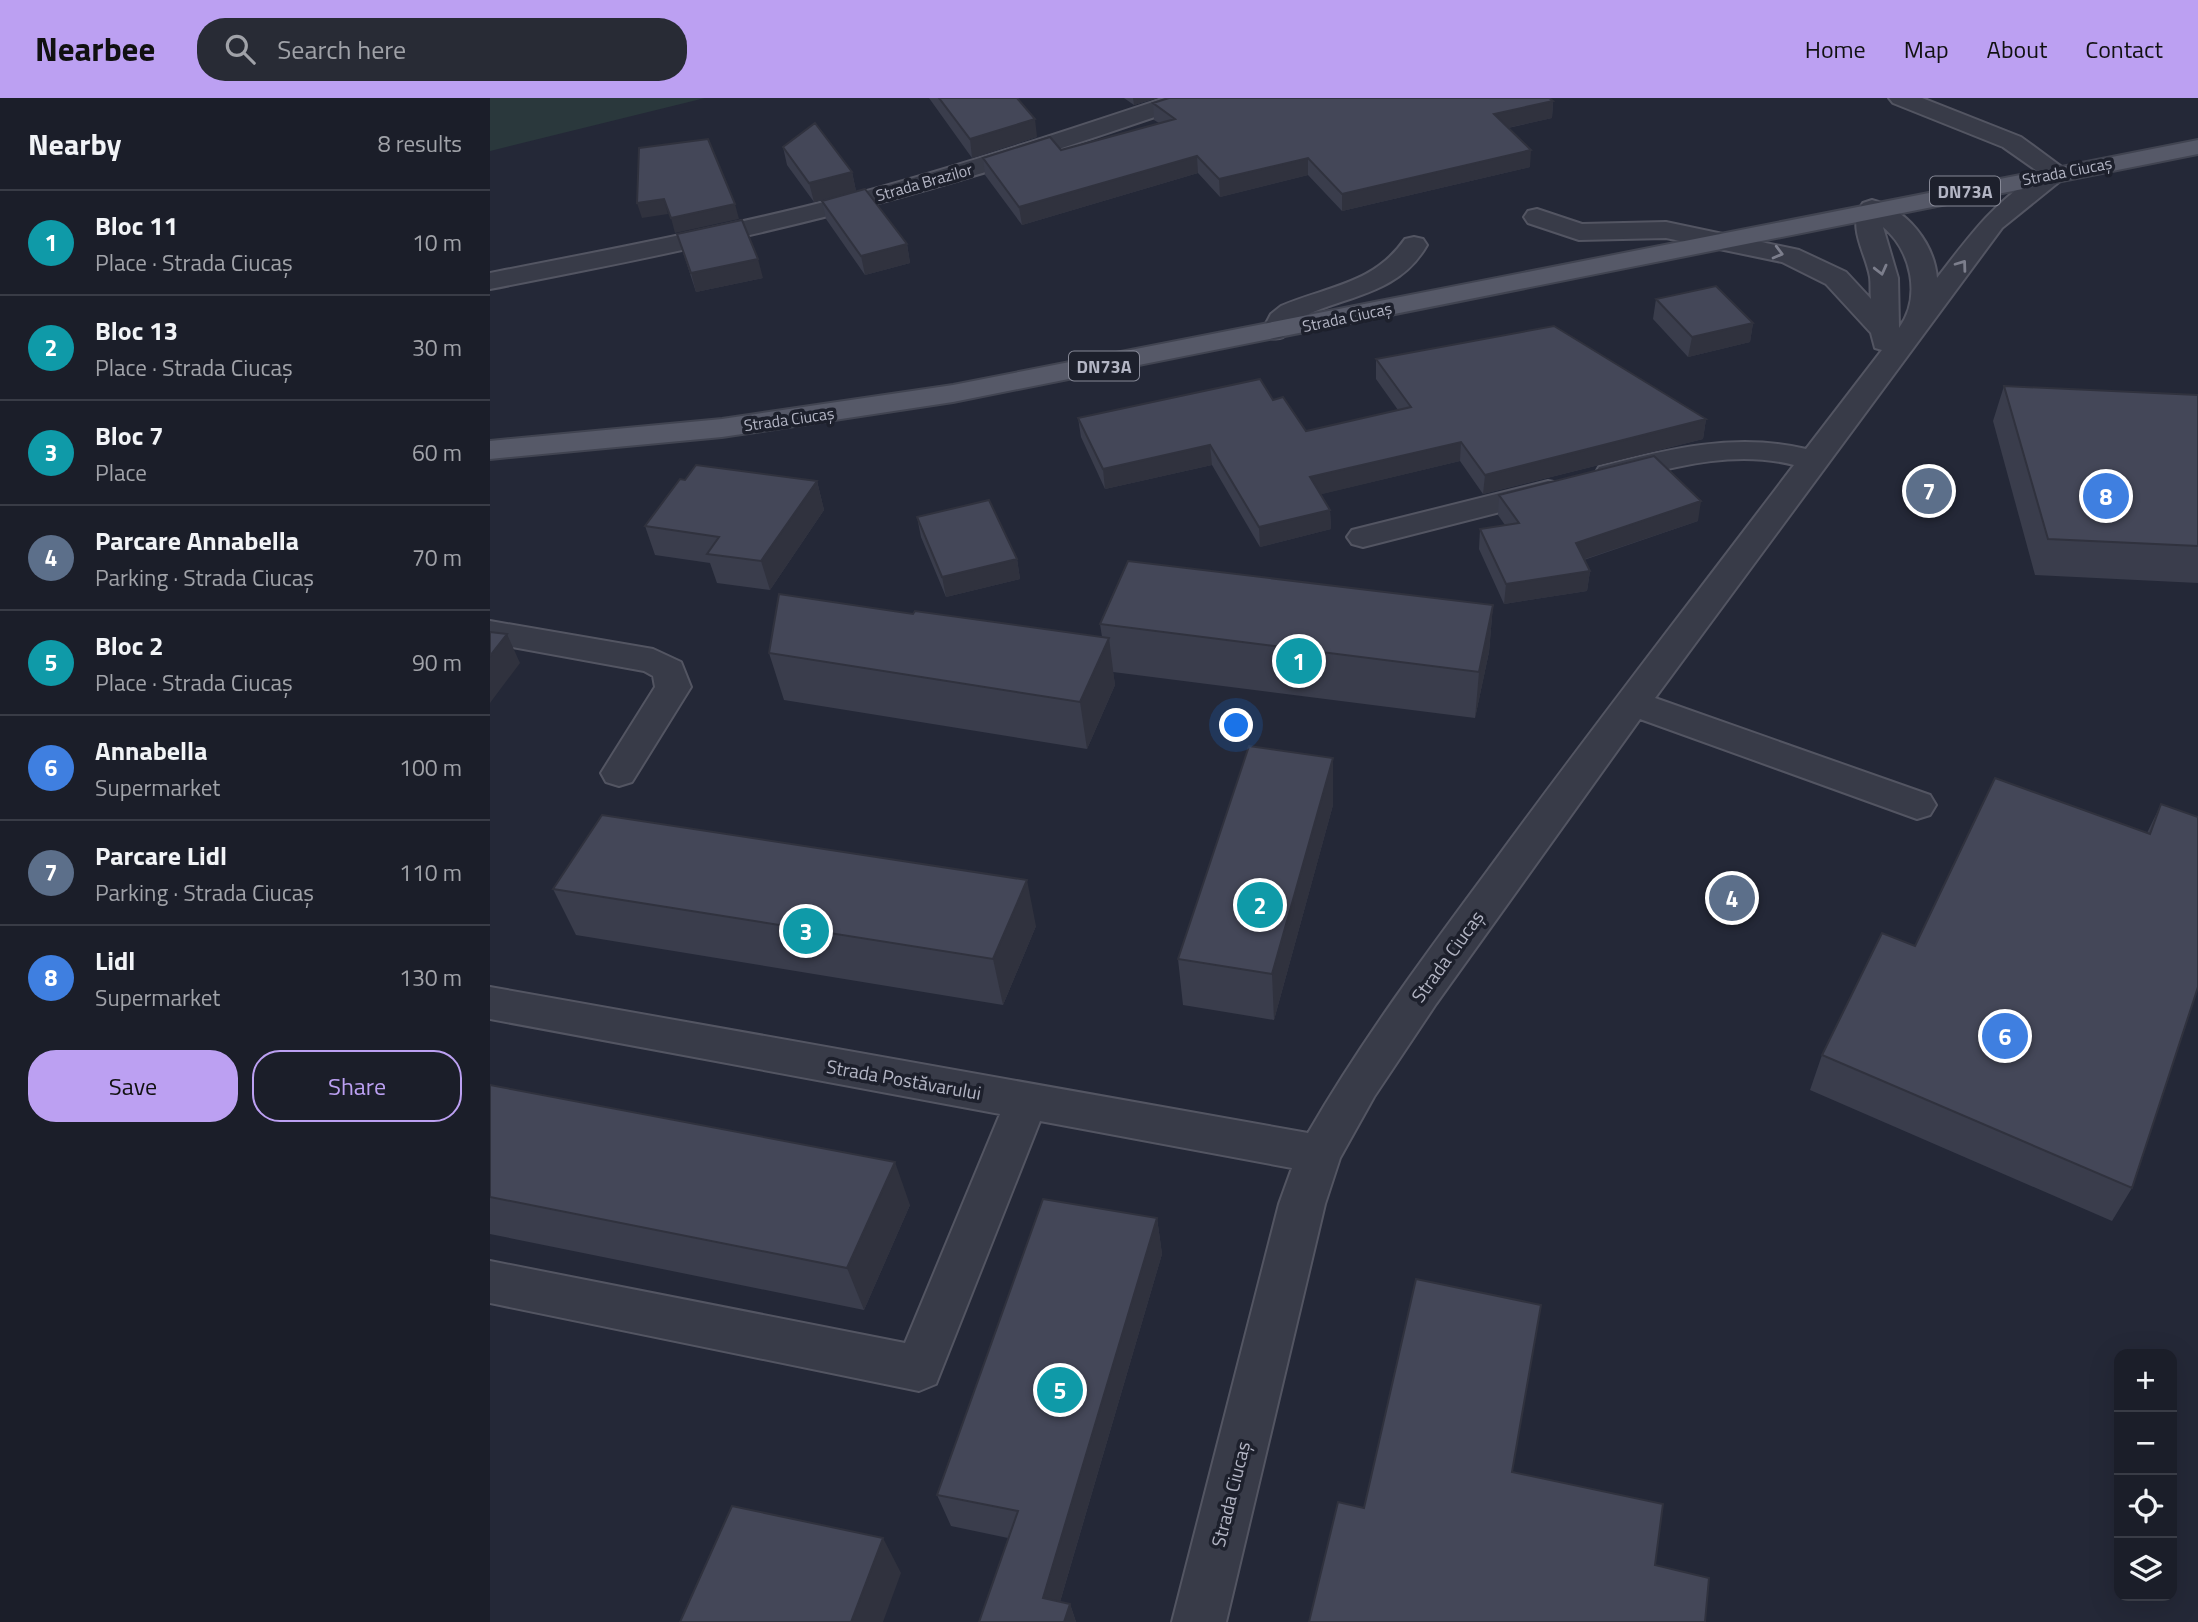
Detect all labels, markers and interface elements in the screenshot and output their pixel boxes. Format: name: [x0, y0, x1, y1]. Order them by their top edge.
search box: [197, 18, 687, 81]
text: Nearbee: [35, 24, 155, 74]
icon: search: [221, 30, 259, 68]
text: Search here: [277, 30, 406, 69]
text: Home: [1805, 31, 1866, 67]
text: Map: [1904, 31, 1949, 67]
text: About: [1987, 31, 2047, 67]
text: Contact: [2085, 31, 2163, 67]
text: Nearby: [28, 121, 121, 167]
text: 8 results: [378, 126, 462, 161]
street label: Strada Ciucaș: [2020, 151, 2114, 191]
street label: Strada Brazilor: [873, 157, 976, 207]
road number: DN73A: [1930, 176, 2000, 206]
text: Bloc 11: [95, 206, 178, 245]
text: 1: [45, 225, 57, 260]
text: 10 m: [412, 225, 462, 260]
text: Place · Strada Ciucaș: [95, 245, 293, 280]
one-way arrow: [1772, 245, 1784, 259]
one-way arrow: [1953, 260, 1966, 272]
one-way arrow: [1873, 264, 1887, 276]
street label: Strada Ciucaș: [1300, 296, 1394, 338]
text: Bloc 13: [95, 311, 178, 350]
text: 2: [45, 330, 57, 365]
text: 30 m: [412, 330, 462, 365]
text: Place · Strada Ciucaș: [95, 350, 293, 385]
road number: DN73A: [1069, 352, 1139, 380]
street label: Strada Ciucaș: [742, 401, 836, 437]
text: Bloc 7: [95, 416, 164, 455]
text: 3: [45, 435, 57, 470]
text: 60 m: [412, 435, 462, 470]
text: Place: [95, 455, 147, 490]
pin: 7: [1906, 465, 1952, 517]
pin: 8: [2083, 470, 2129, 522]
text: Parcare Annabella: [95, 521, 299, 560]
text: 4: [45, 540, 57, 575]
text: 70 m: [412, 540, 462, 575]
text: Parking · Strada Ciucaș: [95, 560, 314, 595]
text: Bloc 2: [95, 626, 164, 665]
pin: 1: [1276, 635, 1322, 687]
text: 5: [45, 645, 57, 680]
text: 90 m: [412, 645, 462, 680]
text: Place · Strada Ciucaș: [95, 665, 293, 700]
your location: [1219, 708, 1253, 742]
text: Annabella: [95, 731, 207, 770]
text: 6: [45, 750, 57, 785]
text: 100 m: [399, 750, 462, 785]
text: Supermarket: [95, 770, 220, 805]
text: Parcare Lidl: [95, 836, 227, 875]
text: 7: [45, 855, 57, 890]
text: 110 m: [399, 855, 462, 890]
pin: 4: [1709, 872, 1755, 924]
text: Parking · Strada Ciucaș: [95, 875, 314, 910]
pin: 2: [1237, 879, 1283, 931]
street label: Strada Ciucaș: [1404, 904, 1491, 1008]
pin: 3: [783, 905, 829, 957]
text: Lidl: [95, 941, 135, 980]
text: 8: [45, 960, 57, 995]
text: 130 m: [399, 960, 462, 995]
text: Supermarket: [95, 980, 220, 1015]
pin: 6: [1982, 1010, 2028, 1062]
button: Save: [28, 1050, 238, 1122]
button: Share: [252, 1050, 462, 1122]
street label: Strada Postăvarului: [824, 1051, 984, 1107]
map controls: [2114, 1349, 2177, 1601]
button: +: [2114, 1349, 2177, 1412]
pin: 5: [1037, 1364, 1083, 1416]
button: −: [2114, 1412, 2177, 1475]
street label: Strada Ciucaș: [1203, 1438, 1257, 1550]
button: locate: [2114, 1475, 2177, 1538]
button: layers: [2114, 1538, 2177, 1601]

